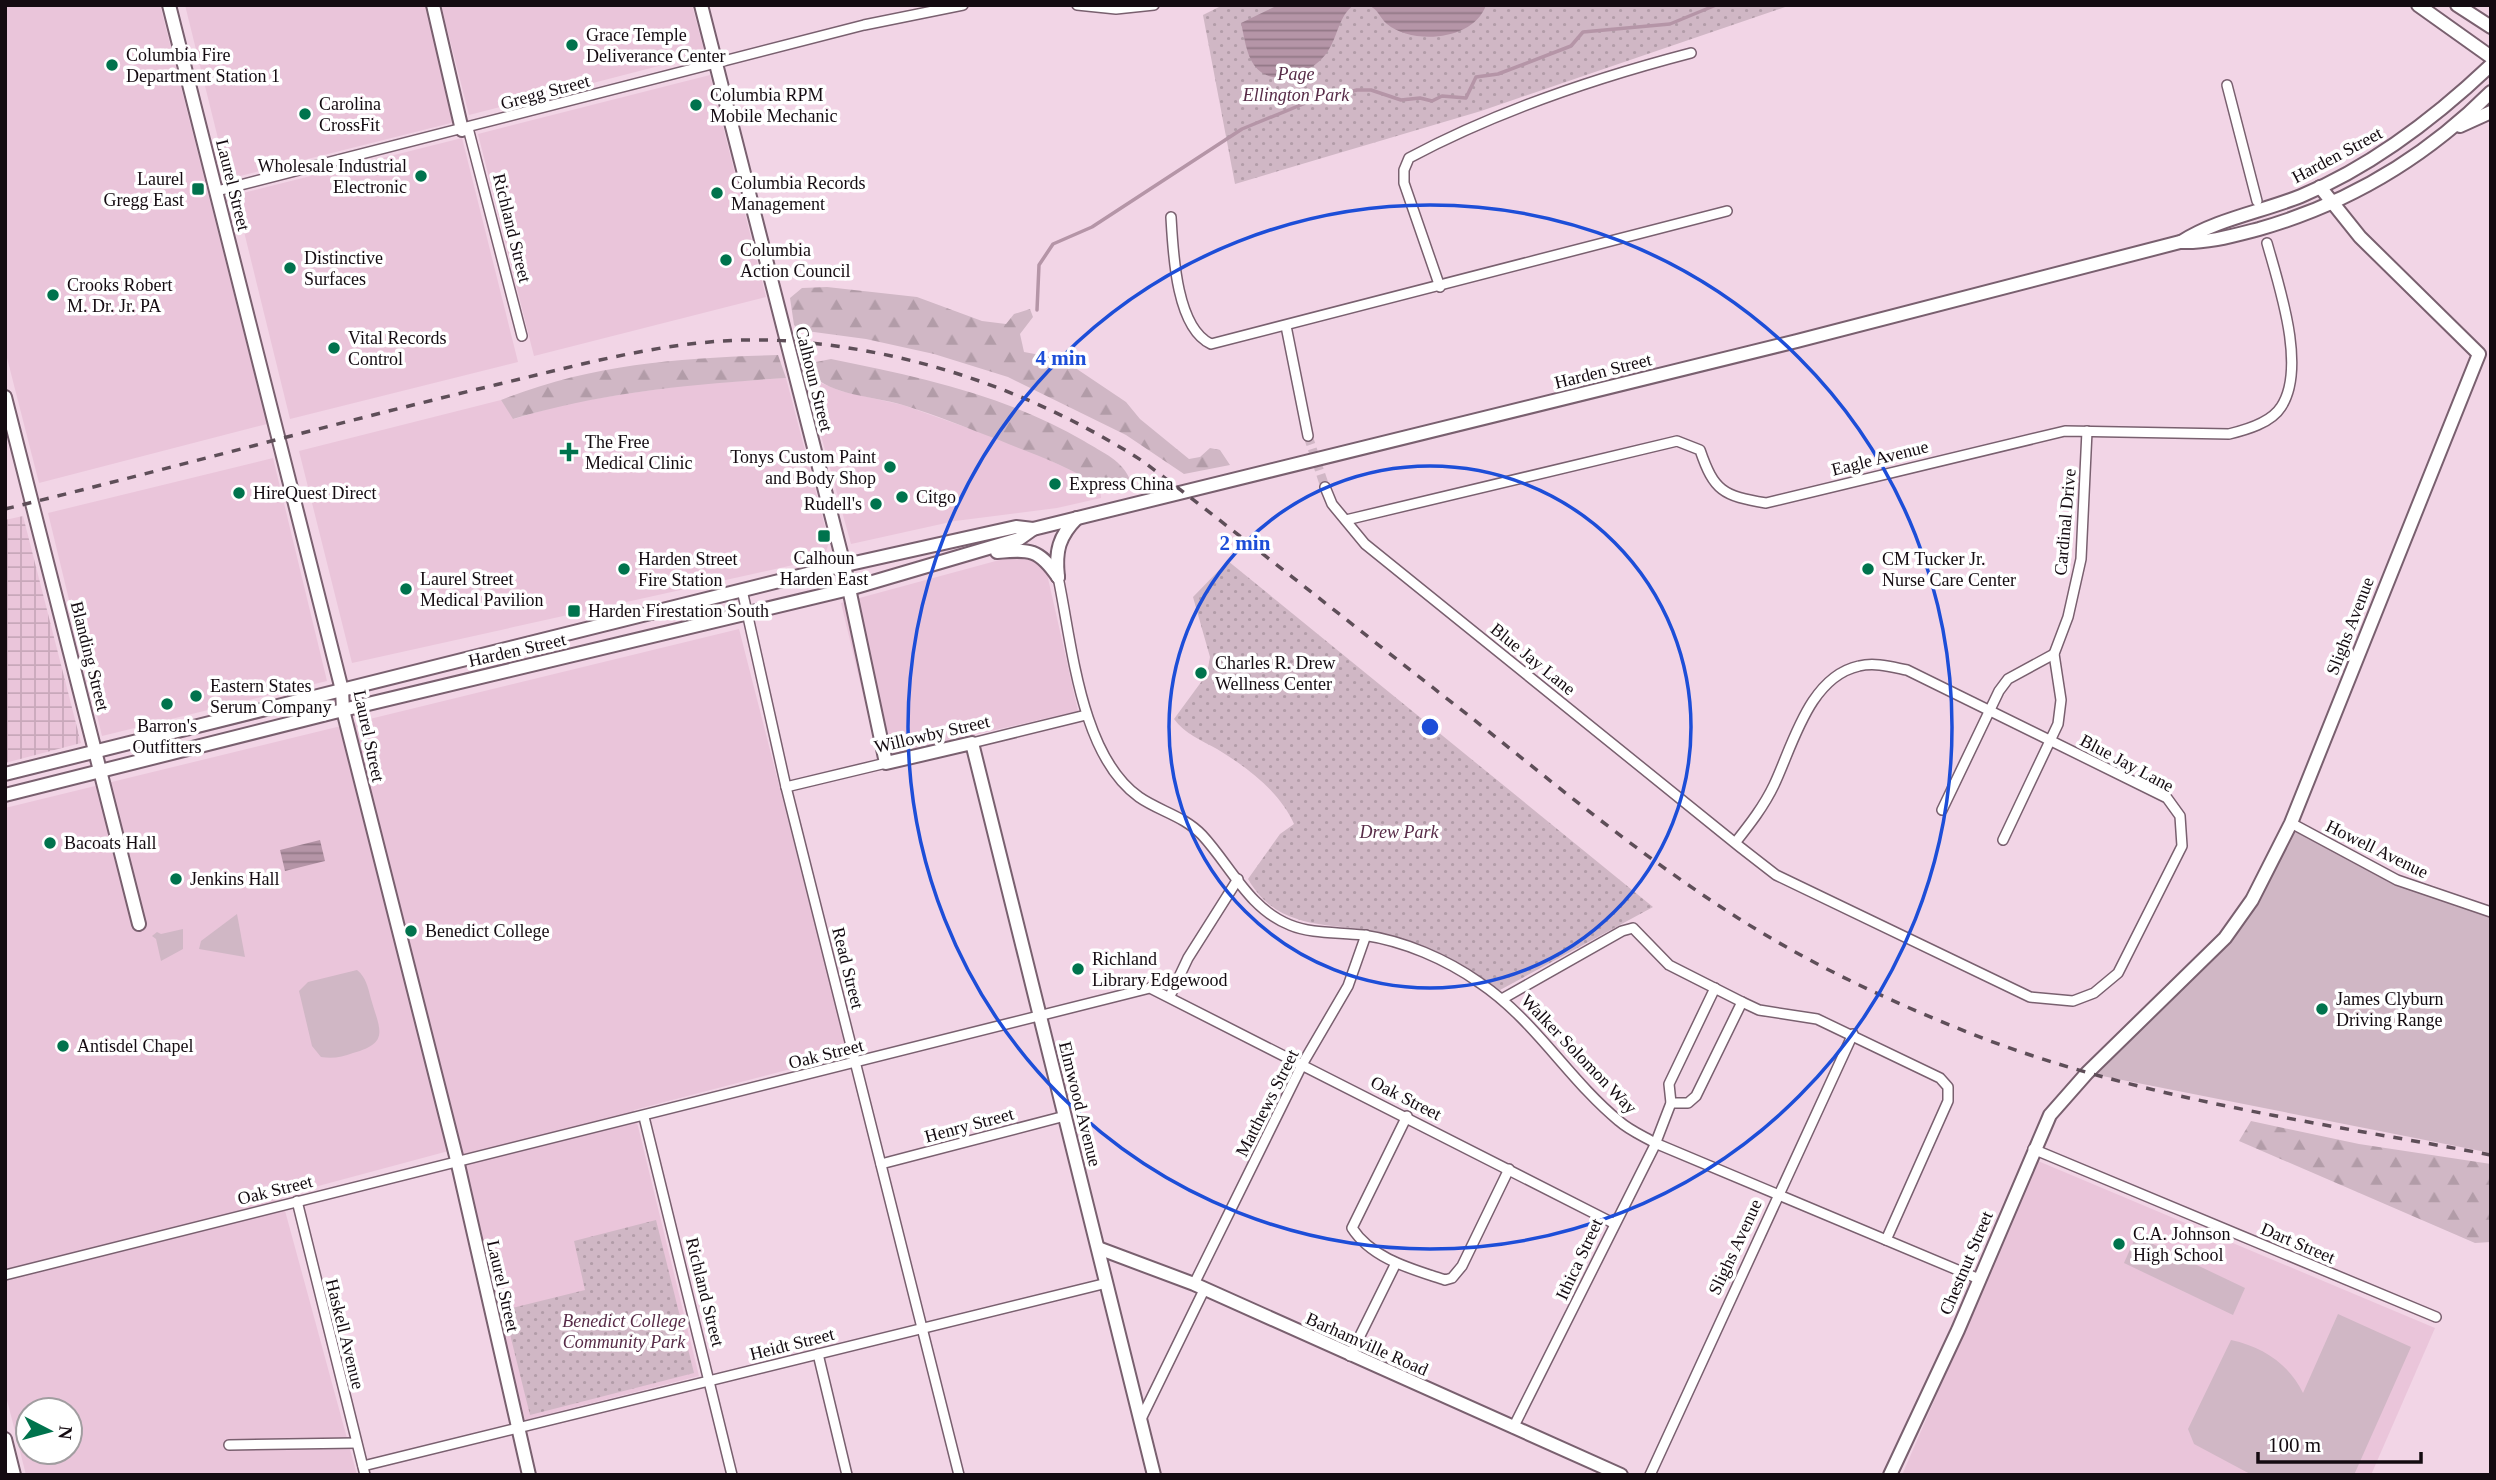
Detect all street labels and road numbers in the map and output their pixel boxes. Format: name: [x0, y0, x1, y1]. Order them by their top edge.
street label: Gregg Street: [498, 71, 592, 113]
street label: Harden Street: [2288, 123, 2386, 187]
street label: Laurel Street: [212, 137, 254, 233]
street label: Richland Street: [489, 171, 535, 285]
street label: Calhoun Street: [791, 324, 837, 434]
street label: Harden Street: [1552, 349, 1654, 393]
street label: Eagle Avenue: [1829, 436, 1931, 480]
street label: Cardinal Drive: [2050, 468, 2080, 576]
street label: Slighs Avenue: [2322, 574, 2378, 678]
street label: Blanding Street: [67, 599, 113, 713]
street label: Blue Jay Lane: [1487, 619, 1579, 699]
street label: Harden Street: [466, 629, 568, 671]
street label: Laurel Street: [350, 688, 388, 784]
street label: Willowby Street: [872, 711, 992, 757]
street label: Blue Jay Lane: [2077, 730, 2177, 796]
street label: Howell Avenue: [2323, 816, 2431, 882]
street label: Read Street: [828, 925, 868, 1011]
street label: Walker Solomon Way: [1517, 990, 1641, 1118]
street label: Oak Street: [786, 1035, 866, 1073]
street label: Elmwood Avenue: [1055, 1039, 1105, 1169]
street label: Matthews Street: [1231, 1046, 1303, 1160]
street label: Oak Street: [1367, 1072, 1445, 1124]
street label: Henry Street: [922, 1104, 1016, 1146]
street label: Oak Street: [235, 1171, 315, 1209]
street label: Slighs Avenue: [1704, 1196, 1766, 1298]
street label: Chestnut Street: [1935, 1208, 1997, 1318]
street label: Ithica Street: [1551, 1215, 1607, 1303]
street label: Dart Street: [2258, 1218, 2338, 1268]
street label: Richland Street: [682, 1235, 728, 1349]
street label: Laurel Street: [483, 1238, 523, 1334]
street label: Haskell Avenue: [322, 1277, 368, 1391]
street label: Barhamville Road: [1303, 1308, 1431, 1380]
street label: Heidt Street: [748, 1324, 836, 1364]

